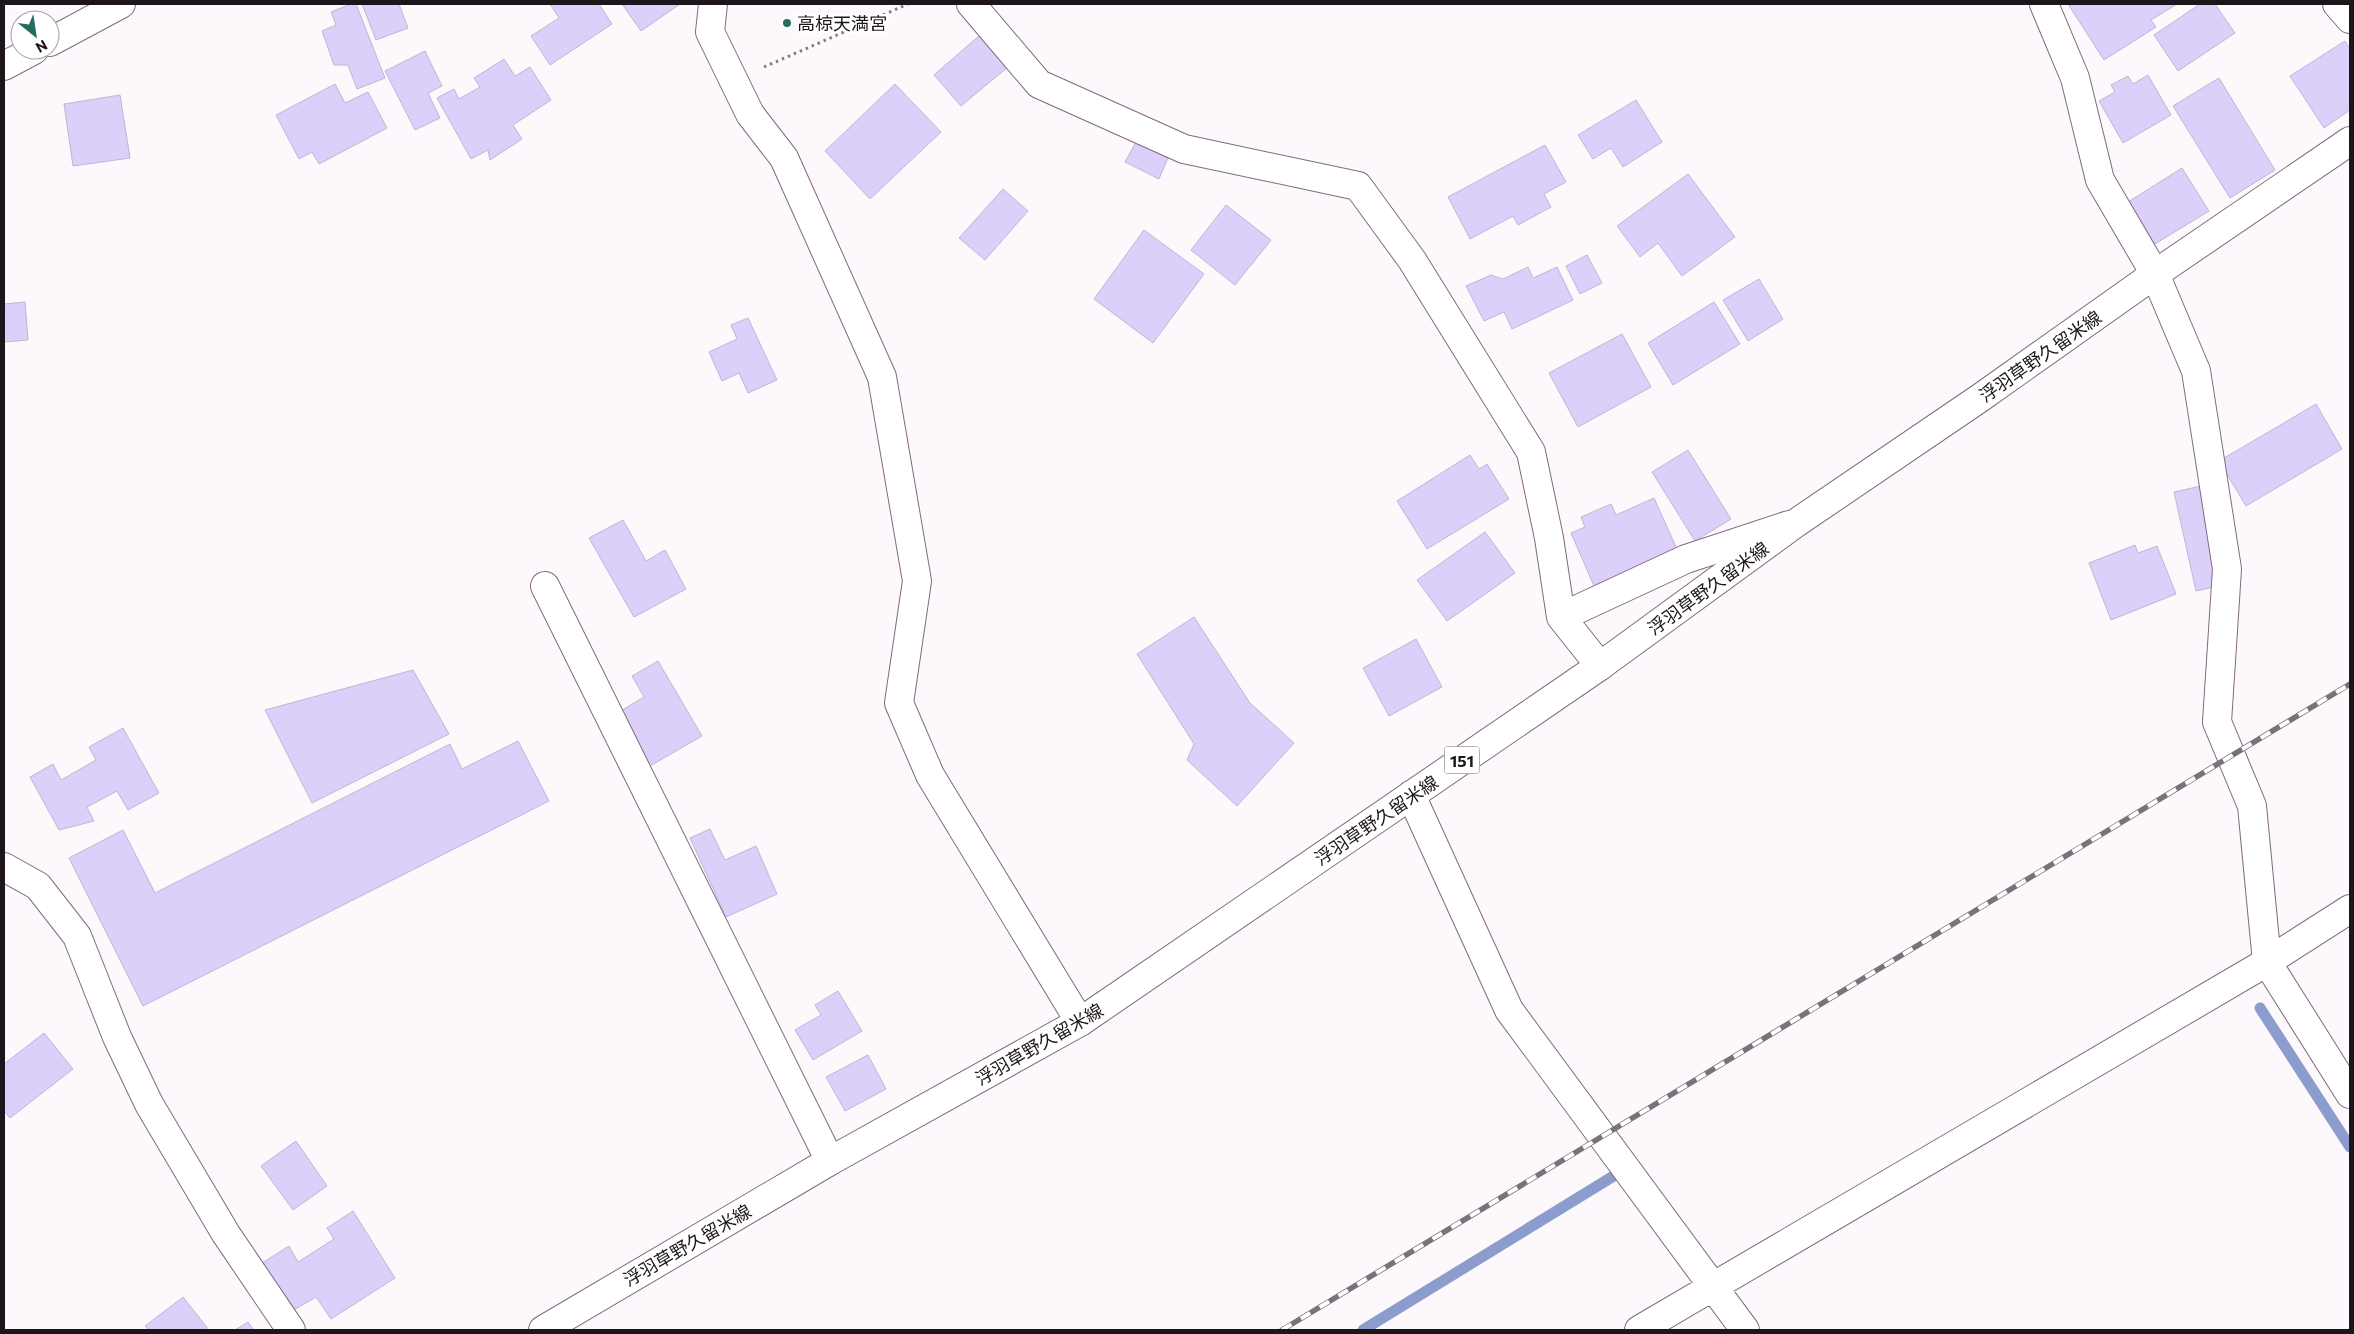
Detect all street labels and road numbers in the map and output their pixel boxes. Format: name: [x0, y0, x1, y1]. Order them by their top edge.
street label: 浮羽草野久留米線: [1975, 306, 2105, 406]
street label: 浮羽草野久留米線: [1643, 537, 1773, 639]
road number: 151: [1444, 746, 1480, 774]
street label: 浮羽草野久留米線: [1310, 771, 1442, 869]
street label: 浮羽草野久留米線: [971, 998, 1107, 1090]
street label: 浮羽草野久留米線: [619, 1199, 755, 1291]

